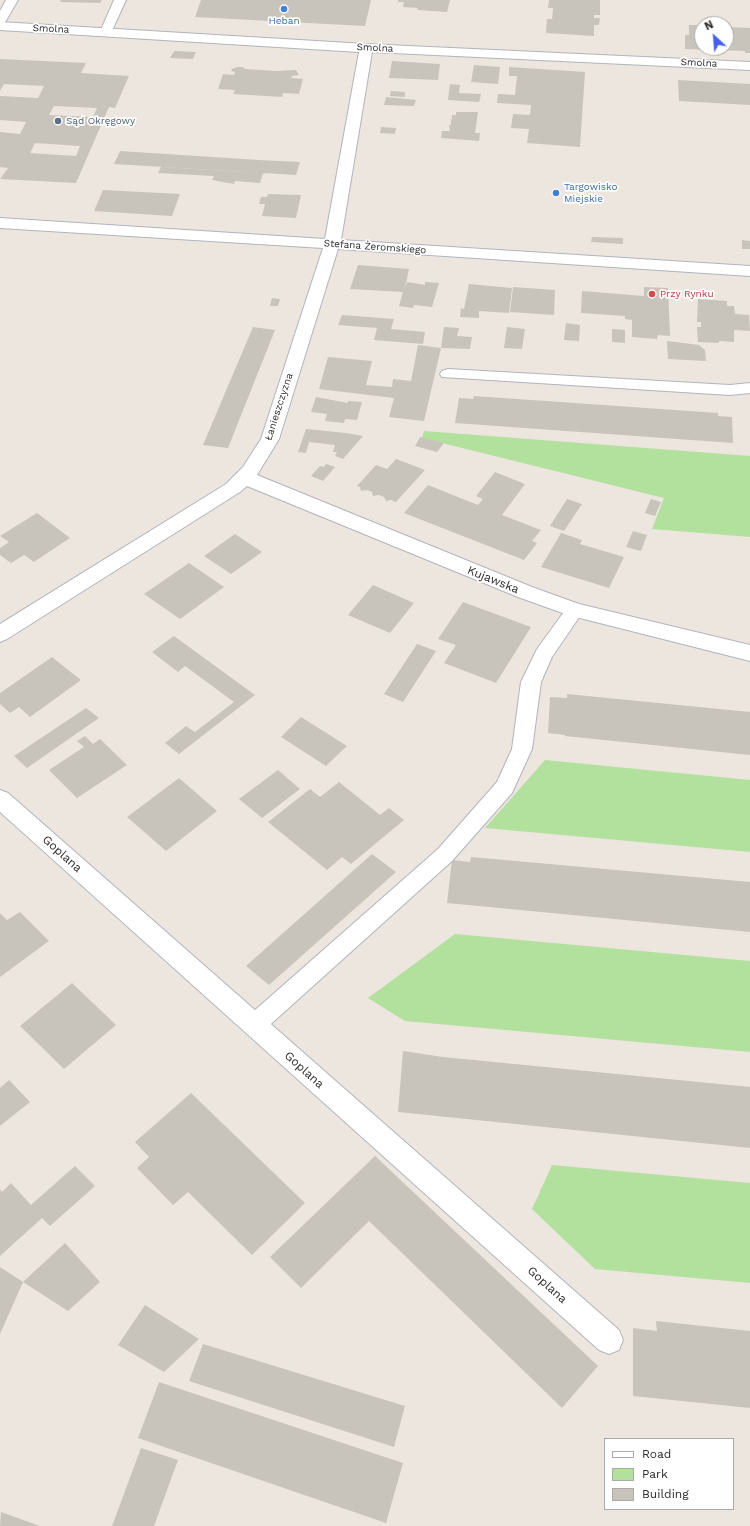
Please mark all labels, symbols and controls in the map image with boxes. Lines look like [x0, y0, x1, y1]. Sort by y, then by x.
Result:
marker: Heban [279, 4, 289, 14]
place label: Heban [268, 15, 300, 27]
north arrow [694, 16, 734, 56]
text: N [702, 18, 715, 33]
street label: Smolna [32, 22, 70, 36]
street label: Smolna [356, 41, 394, 55]
street label: Smolna [680, 56, 718, 70]
place label: Sąd Okręgowy [66, 115, 135, 127]
marker: Sąd Okręgowy [53, 116, 63, 126]
place label: Targowisko Miejskie [564, 181, 617, 204]
marker: Targowisko Miejskie [551, 188, 561, 198]
street label: Stefana Żeromskiego [323, 237, 427, 257]
place label: Przy Rynku [660, 288, 714, 300]
marker: Przy Rynku [647, 289, 657, 299]
street label: Łanieszczyzna [262, 372, 296, 442]
street label: Kujawska [465, 563, 521, 597]
street label: Goplana [39, 833, 85, 875]
street label: Goplana [281, 1049, 327, 1091]
street label: Goplana [524, 1264, 570, 1306]
legend [604, 1438, 734, 1510]
text: Road [642, 1447, 671, 1461]
text: Park [642, 1467, 668, 1481]
text: Building [642, 1487, 689, 1501]

